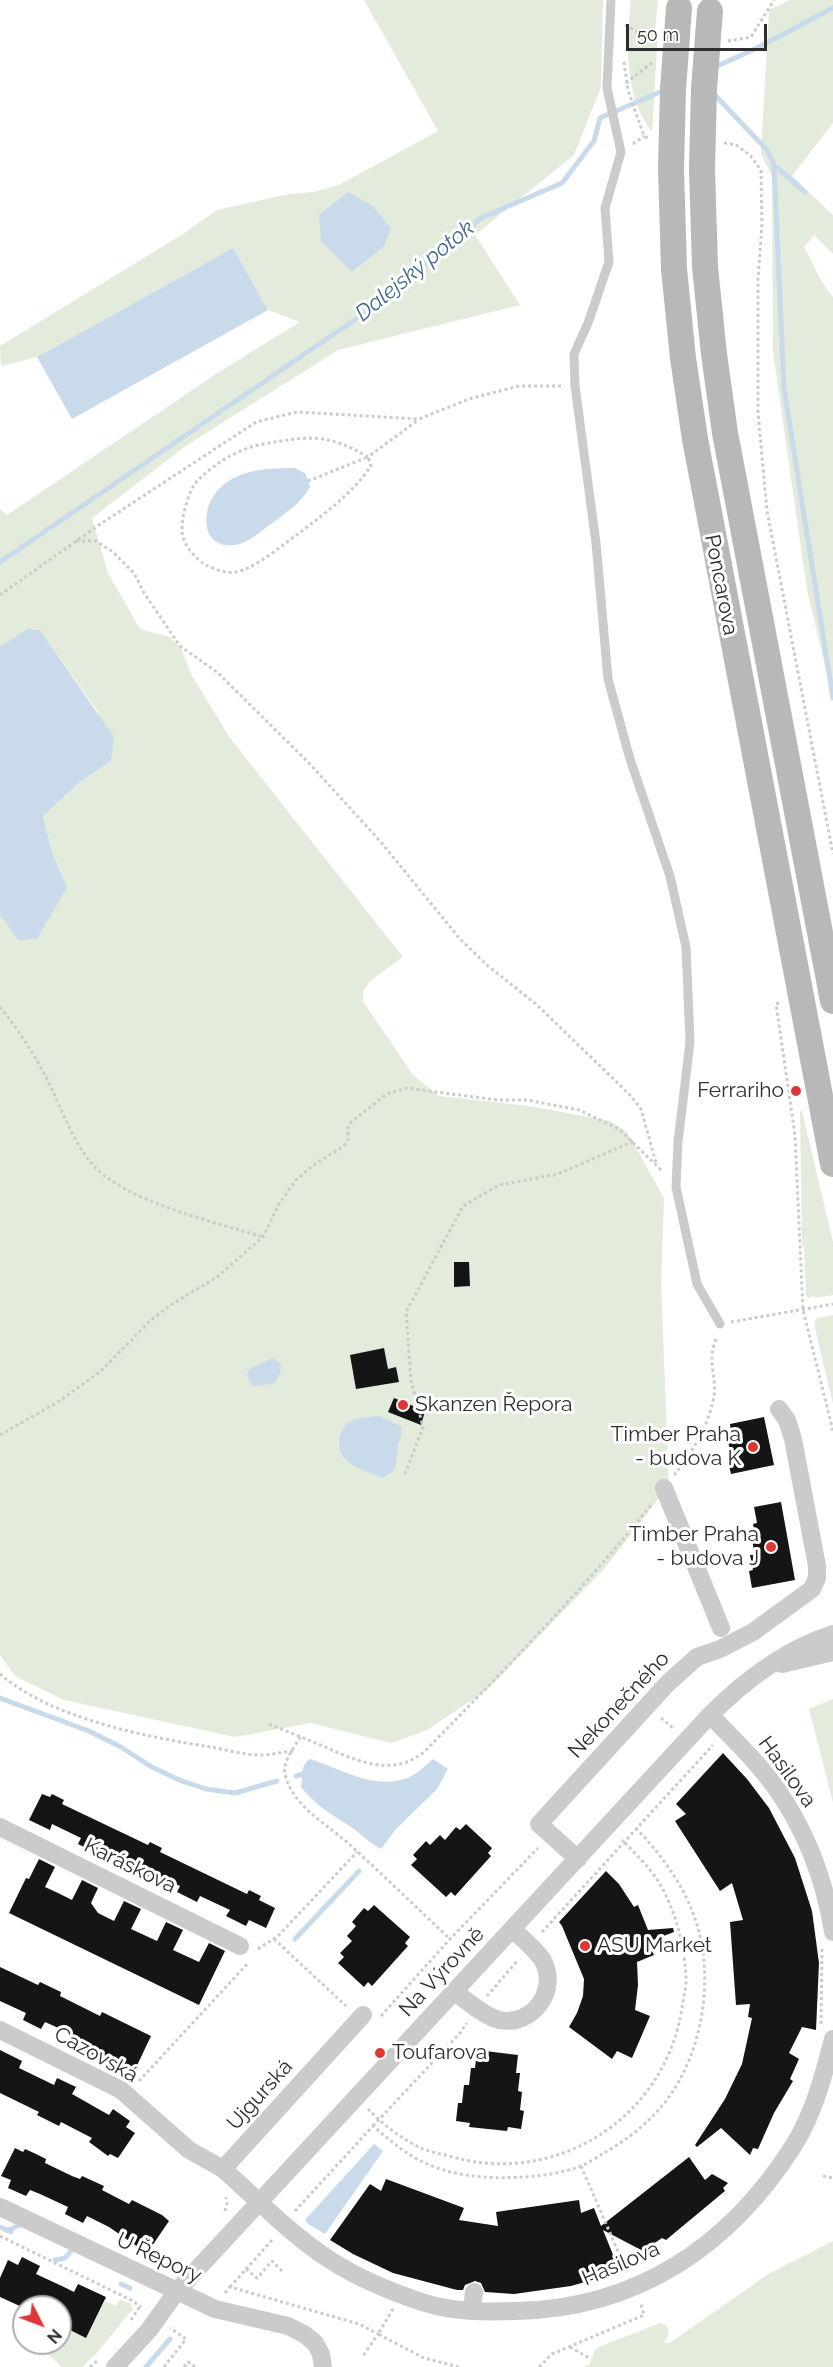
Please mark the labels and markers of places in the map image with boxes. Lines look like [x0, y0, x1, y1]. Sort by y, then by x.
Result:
place label: Ferrariho [697, 1078, 784, 1104]
marker: Ferrariho [789, 1084, 803, 1098]
place label: Skanzen Řepora [415, 1392, 572, 1418]
marker: Skanzen Řepora [396, 1398, 410, 1412]
place label: Timber Praha - budova K [611, 1422, 741, 1472]
marker: Timber Praha - budova K [746, 1440, 760, 1454]
place label: Timber Praha - budova J [629, 1522, 759, 1572]
marker: Timber Praha - budova J [764, 1540, 778, 1554]
place label: ASU Market [597, 1933, 712, 1959]
marker: ASU Market [578, 1939, 592, 1953]
place label: Toufarova [392, 2040, 487, 2066]
marker: Toufarova [373, 2046, 387, 2060]

